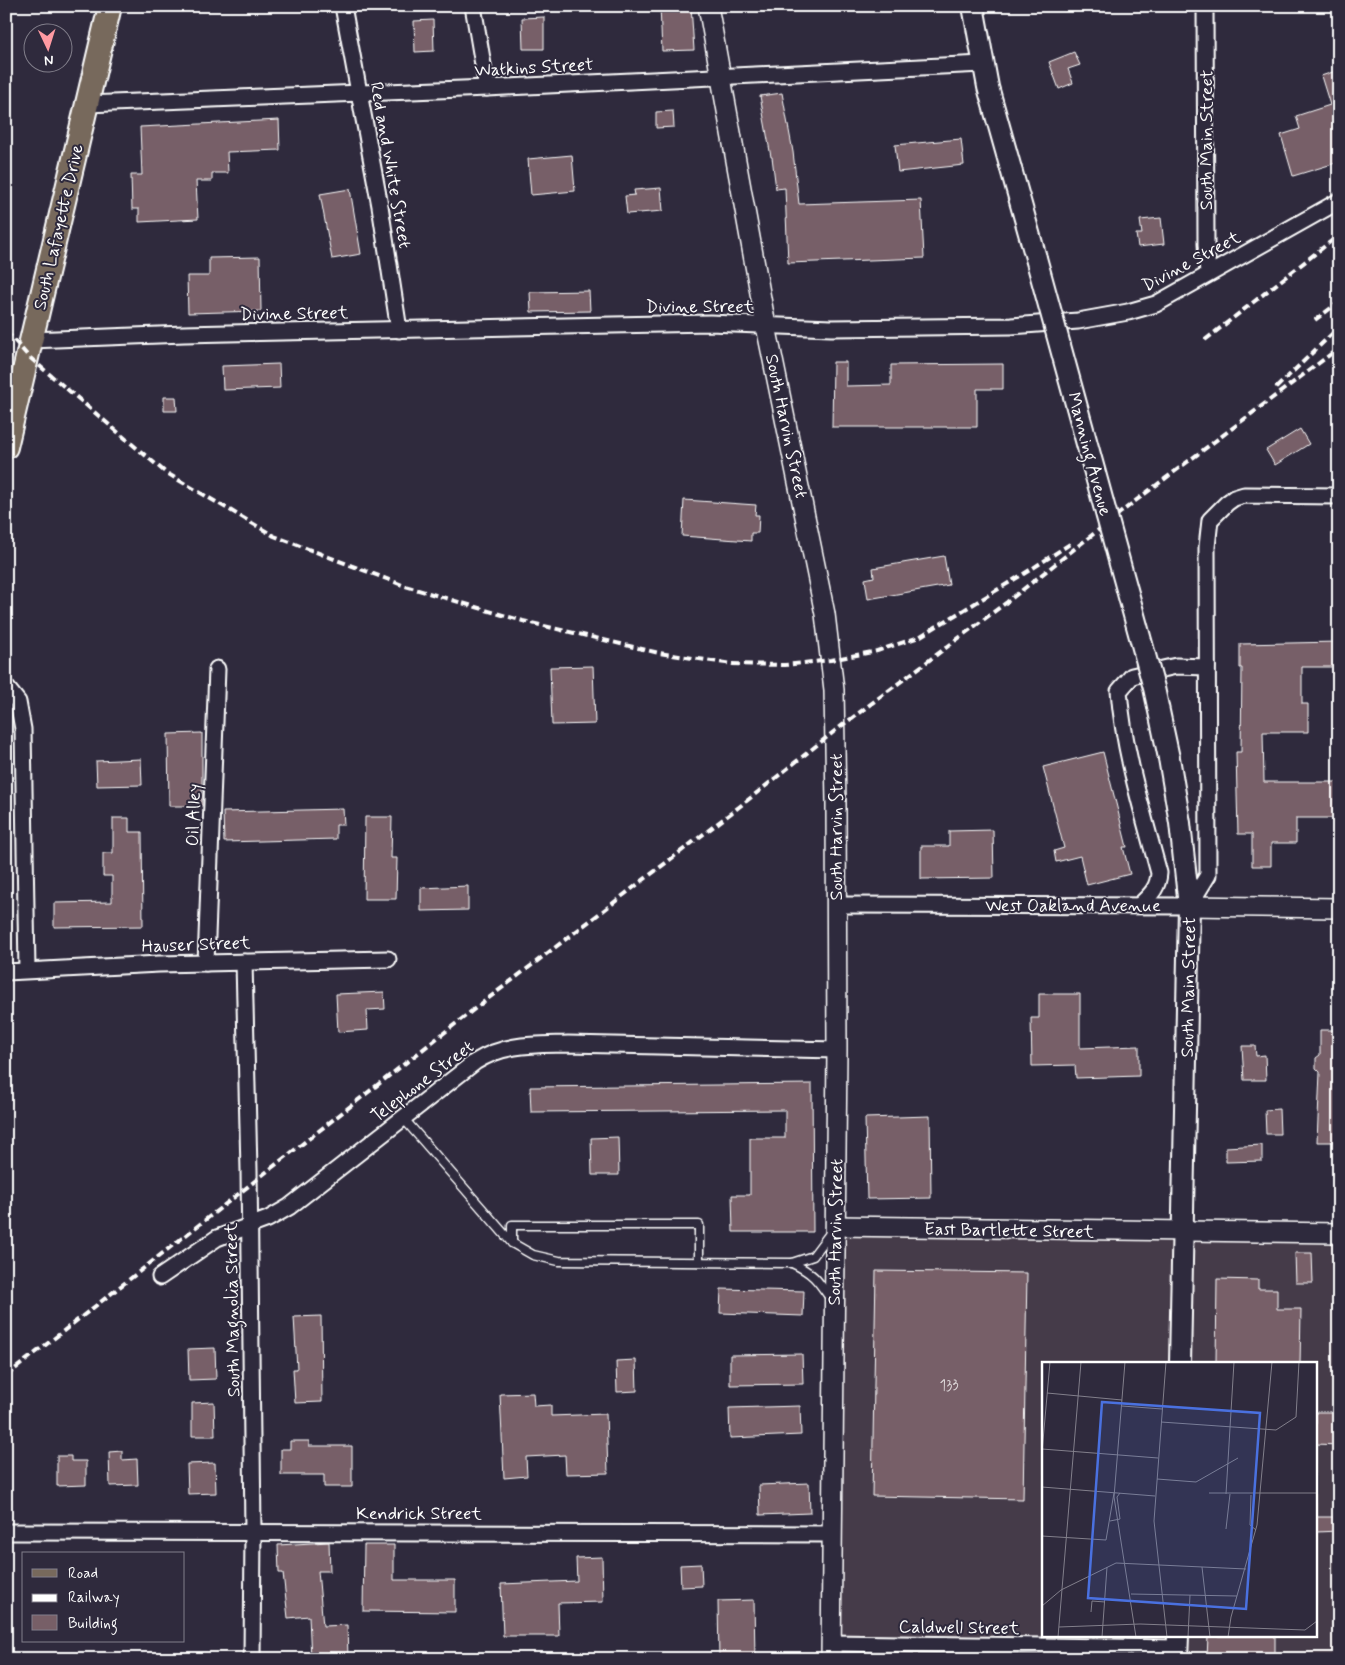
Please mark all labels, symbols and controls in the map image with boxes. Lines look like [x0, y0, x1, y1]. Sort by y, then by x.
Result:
north arrow [22, 22, 72, 72]
text: N [44, 51, 54, 69]
street label: Watkins Street [474, 53, 594, 83]
street label: South Main Street [1195, 70, 1219, 210]
street label: Red and White Street [364, 80, 417, 251]
street label: South Lafayette Drive [28, 142, 90, 312]
street label: Divine Street [1138, 226, 1245, 298]
street label: Divine Street [646, 295, 755, 319]
street label: Divine Street [240, 301, 349, 327]
street label: South Harvin Street [759, 352, 813, 501]
street label: Manning Avenue [1059, 390, 1117, 519]
street label: South Harvin Street [825, 753, 849, 900]
street label: Oil Alley [181, 783, 207, 847]
street label: West Oakland Avenue [985, 894, 1161, 918]
street label: South Main Street [1176, 916, 1202, 1058]
street label: Hauser Street [141, 931, 251, 959]
street label: Telephone Street [366, 1035, 479, 1128]
street label: South Harvin Street [823, 1158, 849, 1306]
street label: East Bartlette Street [924, 1218, 1095, 1244]
street label: South Magnolia Street [219, 1222, 249, 1397]
inset map [1042, 1362, 1318, 1638]
house number: 133 [939, 1376, 959, 1396]
street label: Kendrick Street [356, 1502, 482, 1526]
legend [22, 1552, 185, 1642]
text: Road [68, 1564, 98, 1584]
text: Railway [68, 1588, 120, 1608]
text: Building [68, 1614, 118, 1635]
street label: Caldwell Street [898, 1615, 1020, 1641]

